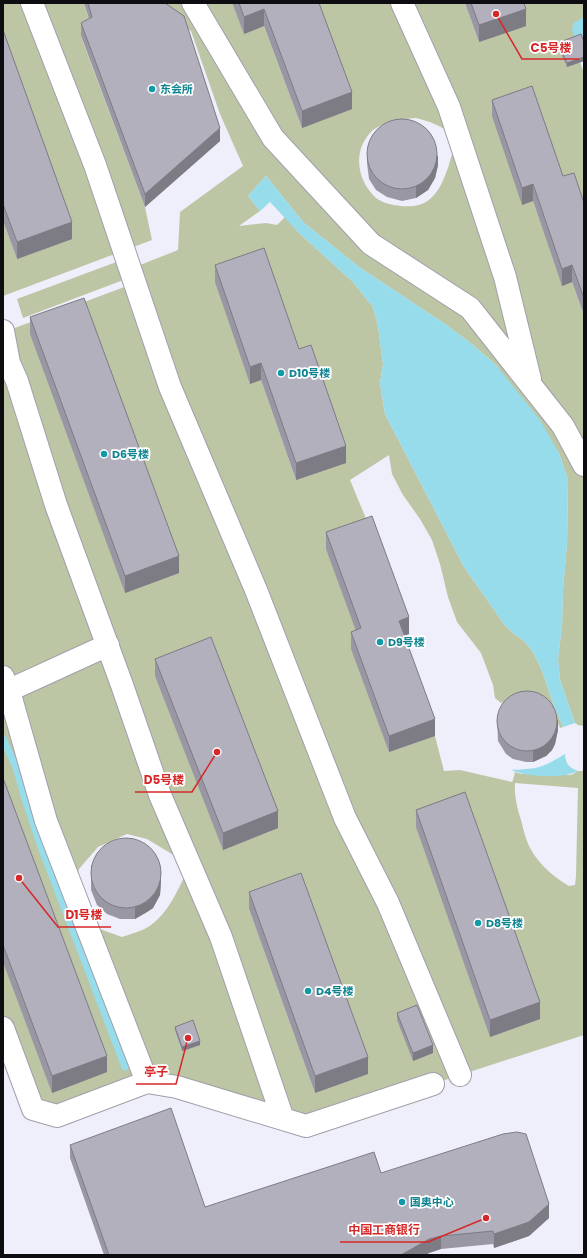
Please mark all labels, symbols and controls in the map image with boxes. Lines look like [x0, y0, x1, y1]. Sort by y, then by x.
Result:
callout: C5号楼 [522, 35, 579, 59]
text: C5号楼 [531, 39, 571, 56]
place label: 东会所 [160, 81, 193, 97]
marker: 东会所 [147, 84, 157, 94]
place label: D10号楼 [289, 365, 330, 381]
marker: D10号楼 [276, 368, 286, 378]
place label: D6号楼 [112, 446, 149, 462]
marker: D6号楼 [99, 449, 109, 459]
place label: D9号楼 [388, 634, 425, 650]
marker: D9号楼 [375, 637, 385, 647]
callout: D5号楼 [135, 768, 192, 792]
text: D5号楼 [144, 771, 184, 788]
callout: D1号楼 [58, 903, 111, 927]
text: D1号楼 [65, 906, 103, 923]
place label: D8号楼 [486, 915, 523, 931]
marker: D8号楼 [473, 918, 483, 928]
place label: D4号楼 [316, 983, 353, 999]
marker: D4号楼 [303, 986, 313, 996]
callout: 亭子 [136, 1060, 176, 1084]
text: 亭子 [144, 1063, 168, 1080]
place label: 国奥中心 [410, 1194, 454, 1210]
marker: 国奥中心 [397, 1197, 407, 1207]
callout: 中国工商银行 [340, 1218, 428, 1242]
text: 中国工商银行 [348, 1221, 420, 1238]

